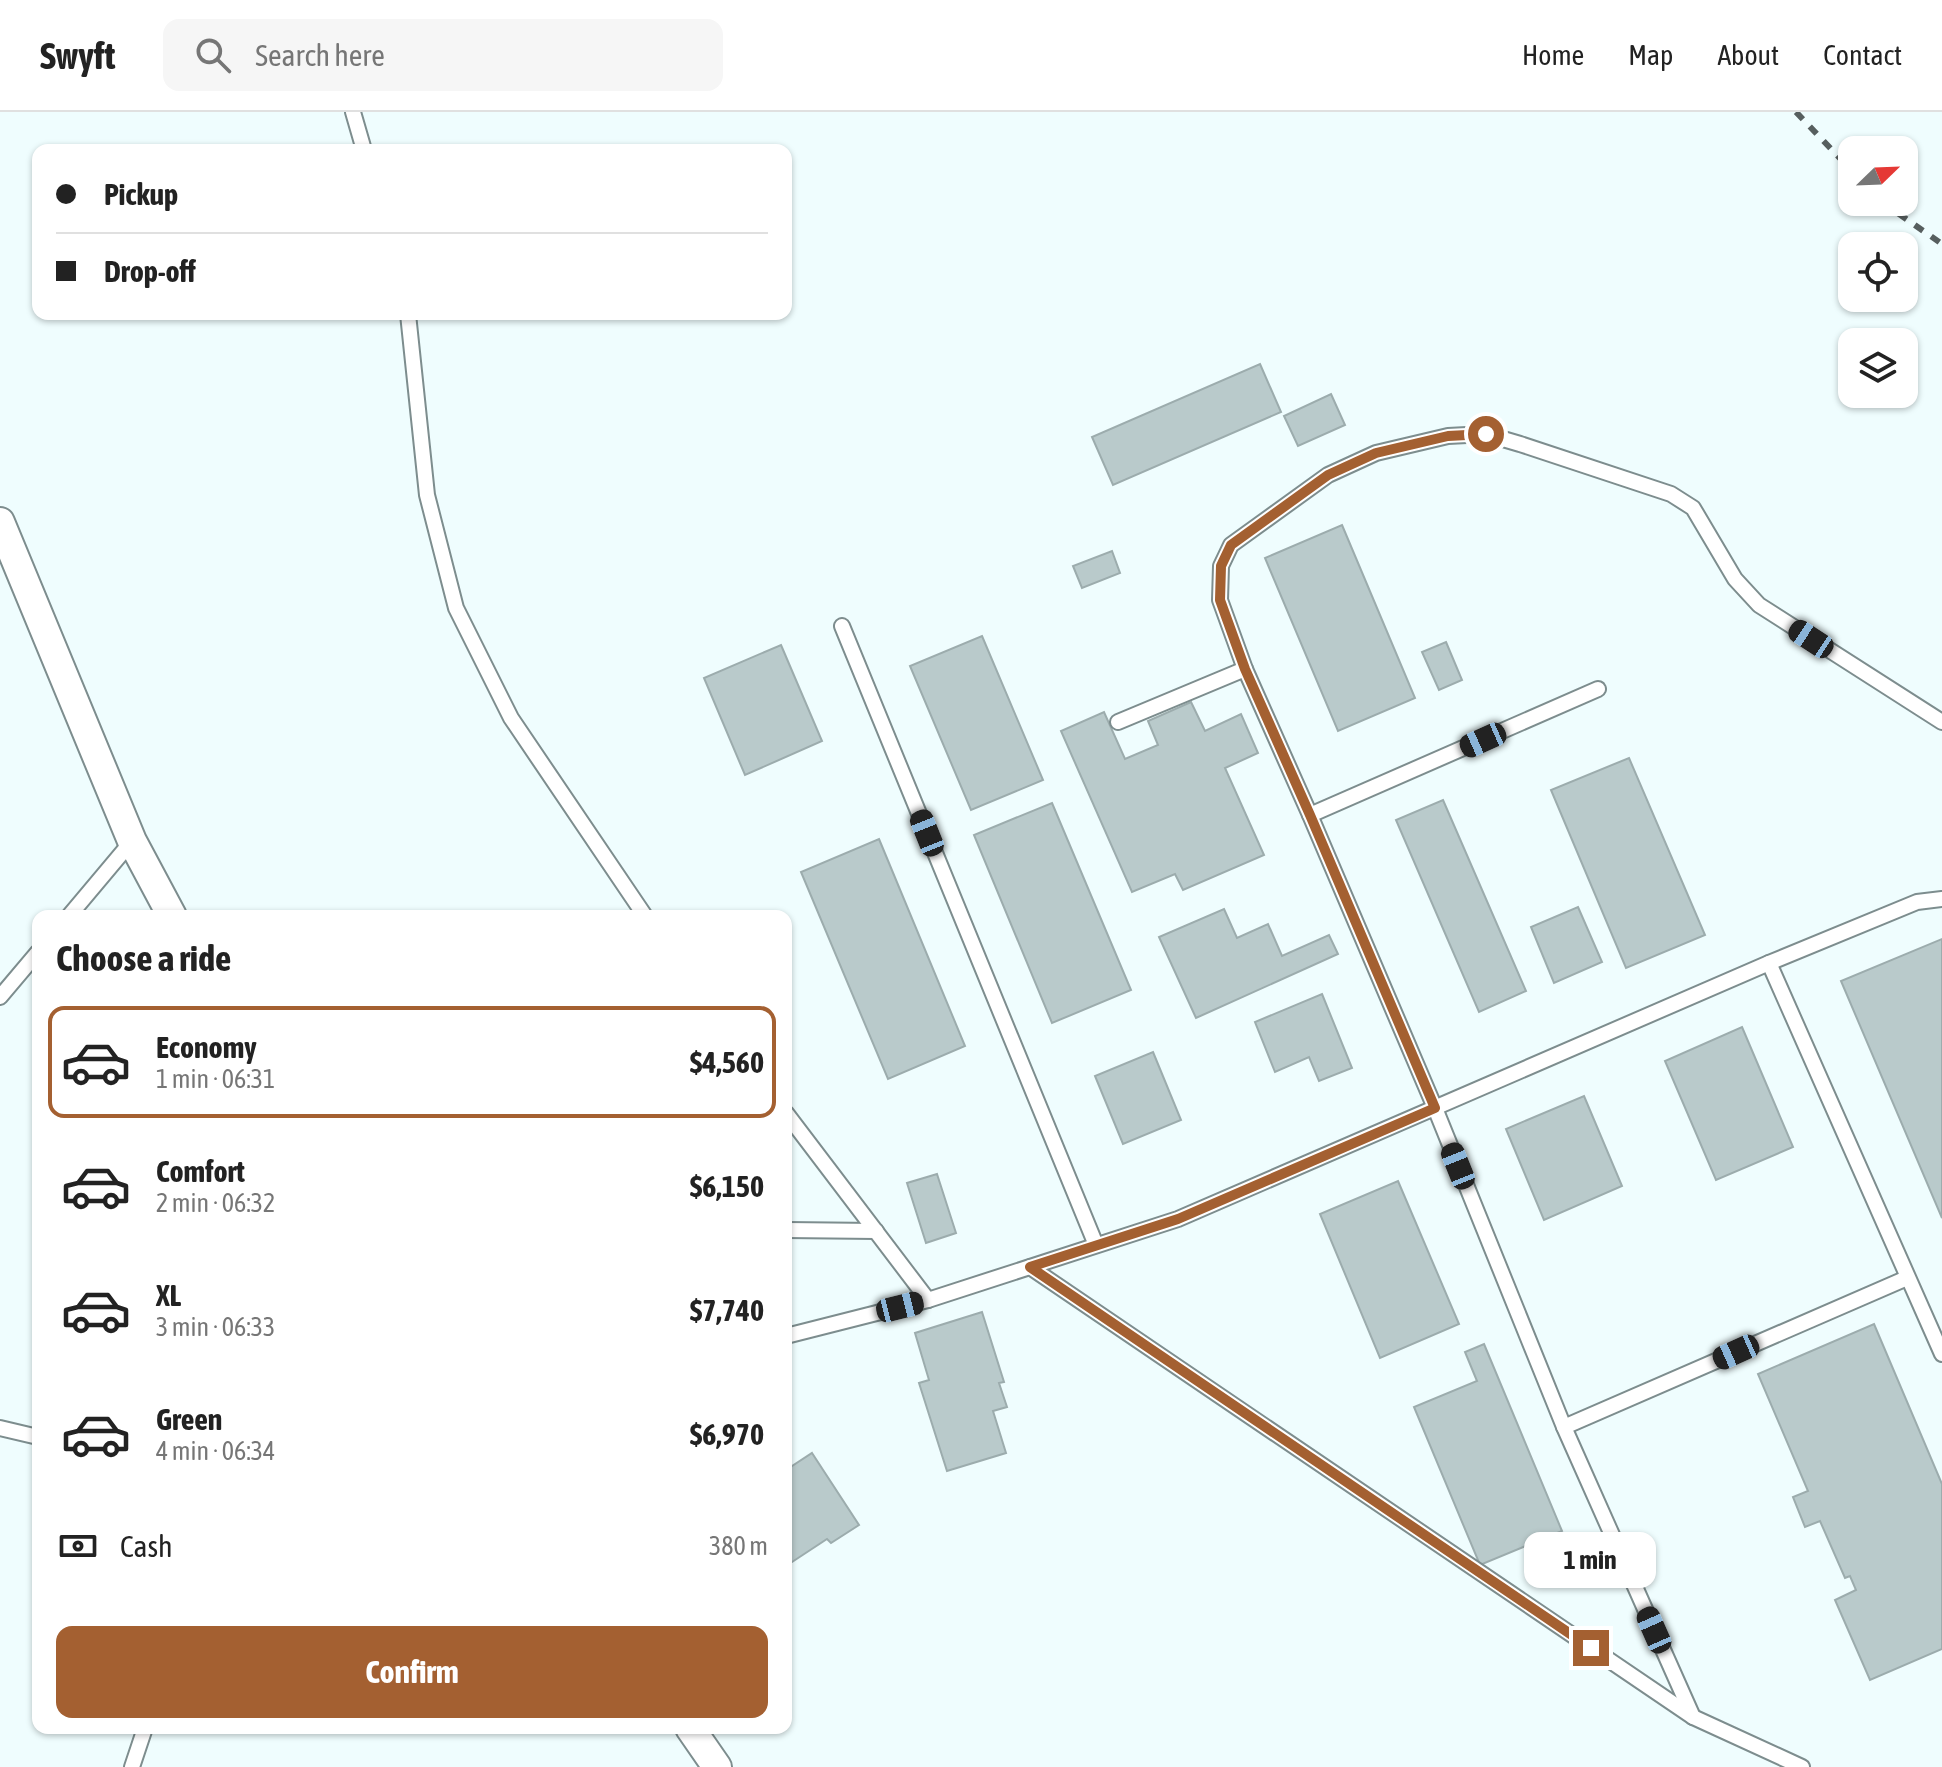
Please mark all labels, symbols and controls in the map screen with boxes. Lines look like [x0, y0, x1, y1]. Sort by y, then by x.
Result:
search box [163, 19, 723, 91]
icon: search [191, 33, 235, 77]
text: Swyft [40, 34, 115, 77]
text: Search here [255, 38, 385, 72]
text: Home [1522, 39, 1584, 71]
text: Map [1628, 39, 1673, 71]
text: About [1717, 39, 1779, 71]
text: Contact [1823, 39, 1902, 71]
north arrow [1838, 136, 1918, 216]
map controls [1838, 136, 1918, 408]
text: Pickup [104, 177, 178, 211]
button: locate [1838, 232, 1918, 312]
text: Drop-off [104, 254, 196, 288]
button: layers [1838, 328, 1918, 408]
route start [1468, 416, 1504, 452]
car [1784, 616, 1838, 662]
car [1456, 719, 1510, 761]
car [907, 806, 947, 860]
text: Choose a ride [56, 937, 231, 979]
icon: car [60, 1026, 132, 1098]
text: Economy [156, 1030, 257, 1064]
text: $4,560 [690, 1045, 764, 1079]
text: 1 min · 06:31 [156, 1064, 275, 1094]
car [1438, 1139, 1478, 1193]
icon: car [60, 1150, 132, 1222]
text: Comfort [156, 1154, 245, 1188]
text: $6,150 [690, 1169, 764, 1203]
text: 2 min · 06:32 [156, 1188, 275, 1218]
icon: car [60, 1274, 132, 1346]
text: XL [156, 1278, 181, 1312]
car [874, 1290, 926, 1324]
text: $7,740 [690, 1293, 764, 1327]
text: 3 min · 06:33 [156, 1312, 275, 1342]
car [1709, 1331, 1763, 1373]
icon: car [60, 1398, 132, 1470]
text: Green [156, 1402, 222, 1436]
text: $6,970 [690, 1417, 764, 1451]
text: 4 min · 06:34 [156, 1436, 275, 1466]
icon: cash [56, 1524, 100, 1568]
text: Cash [120, 1529, 173, 1563]
text: 380 m [709, 1531, 768, 1561]
callout: 1 min [1525, 1532, 1657, 1588]
text: 1 min [1563, 1545, 1617, 1575]
car [1633, 1603, 1675, 1657]
button: Confirm [56, 1626, 768, 1718]
route end [1573, 1630, 1609, 1666]

